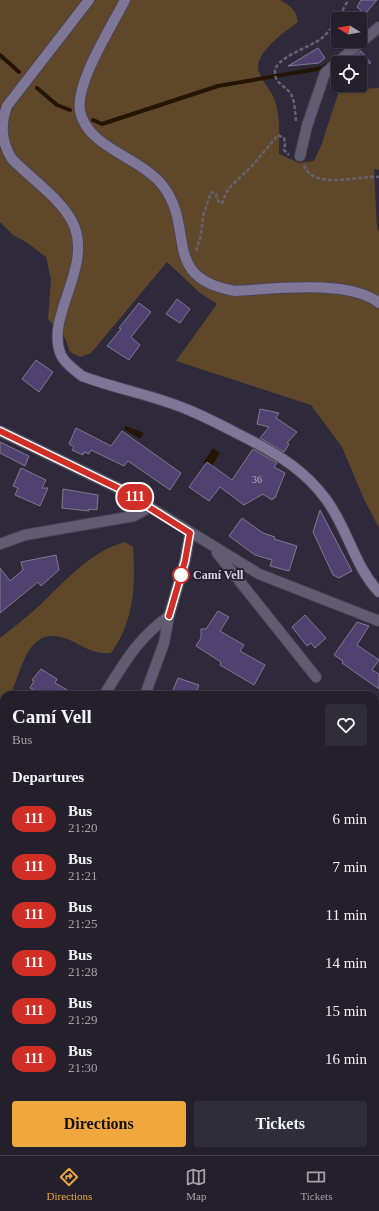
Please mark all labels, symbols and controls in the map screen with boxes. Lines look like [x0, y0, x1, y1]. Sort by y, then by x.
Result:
north arrow [331, 12, 367, 48]
map controls [331, 12, 367, 92]
button: locate [331, 56, 367, 92]
house number: 36 [252, 474, 262, 485]
line badge: 111 [112, 484, 158, 510]
text: 111 [125, 489, 145, 504]
marker: Camí Vell [172, 566, 190, 584]
place label: Camí Vell [193, 568, 244, 582]
button: heart [325, 704, 367, 746]
text: Camí Vell [12, 706, 92, 727]
text: Bus [12, 732, 32, 747]
text: Departures [12, 769, 84, 785]
text: Bus [68, 803, 92, 819]
text: 111 [24, 811, 44, 826]
text: 6 min [332, 811, 367, 827]
text: 21:20 [68, 820, 98, 835]
text: Bus [68, 851, 92, 867]
text: 111 [24, 859, 44, 874]
text: 7 min [332, 859, 367, 875]
text: 21:21 [68, 868, 98, 883]
text: Bus [68, 899, 92, 915]
text: 111 [24, 907, 44, 922]
text: 11 min [325, 907, 367, 923]
text: 21:25 [68, 916, 98, 931]
text: Bus [68, 947, 92, 963]
text: 111 [24, 955, 44, 970]
text: 14 min [325, 955, 367, 971]
text: 21:28 [68, 964, 98, 979]
text: Bus [68, 995, 92, 1011]
text: 111 [24, 1003, 44, 1018]
text: 15 min [325, 1003, 367, 1019]
text: 21:29 [68, 1012, 98, 1027]
text: Bus [68, 1043, 92, 1059]
text: 111 [24, 1051, 44, 1066]
text: 16 min [325, 1051, 367, 1067]
text: 21:30 [68, 1060, 98, 1075]
button: Directions [12, 1101, 186, 1147]
button: Tickets [194, 1101, 367, 1147]
tab: Directions [47, 1166, 92, 1202]
tab: Map [185, 1166, 207, 1202]
tab: Tickets [300, 1166, 332, 1202]

